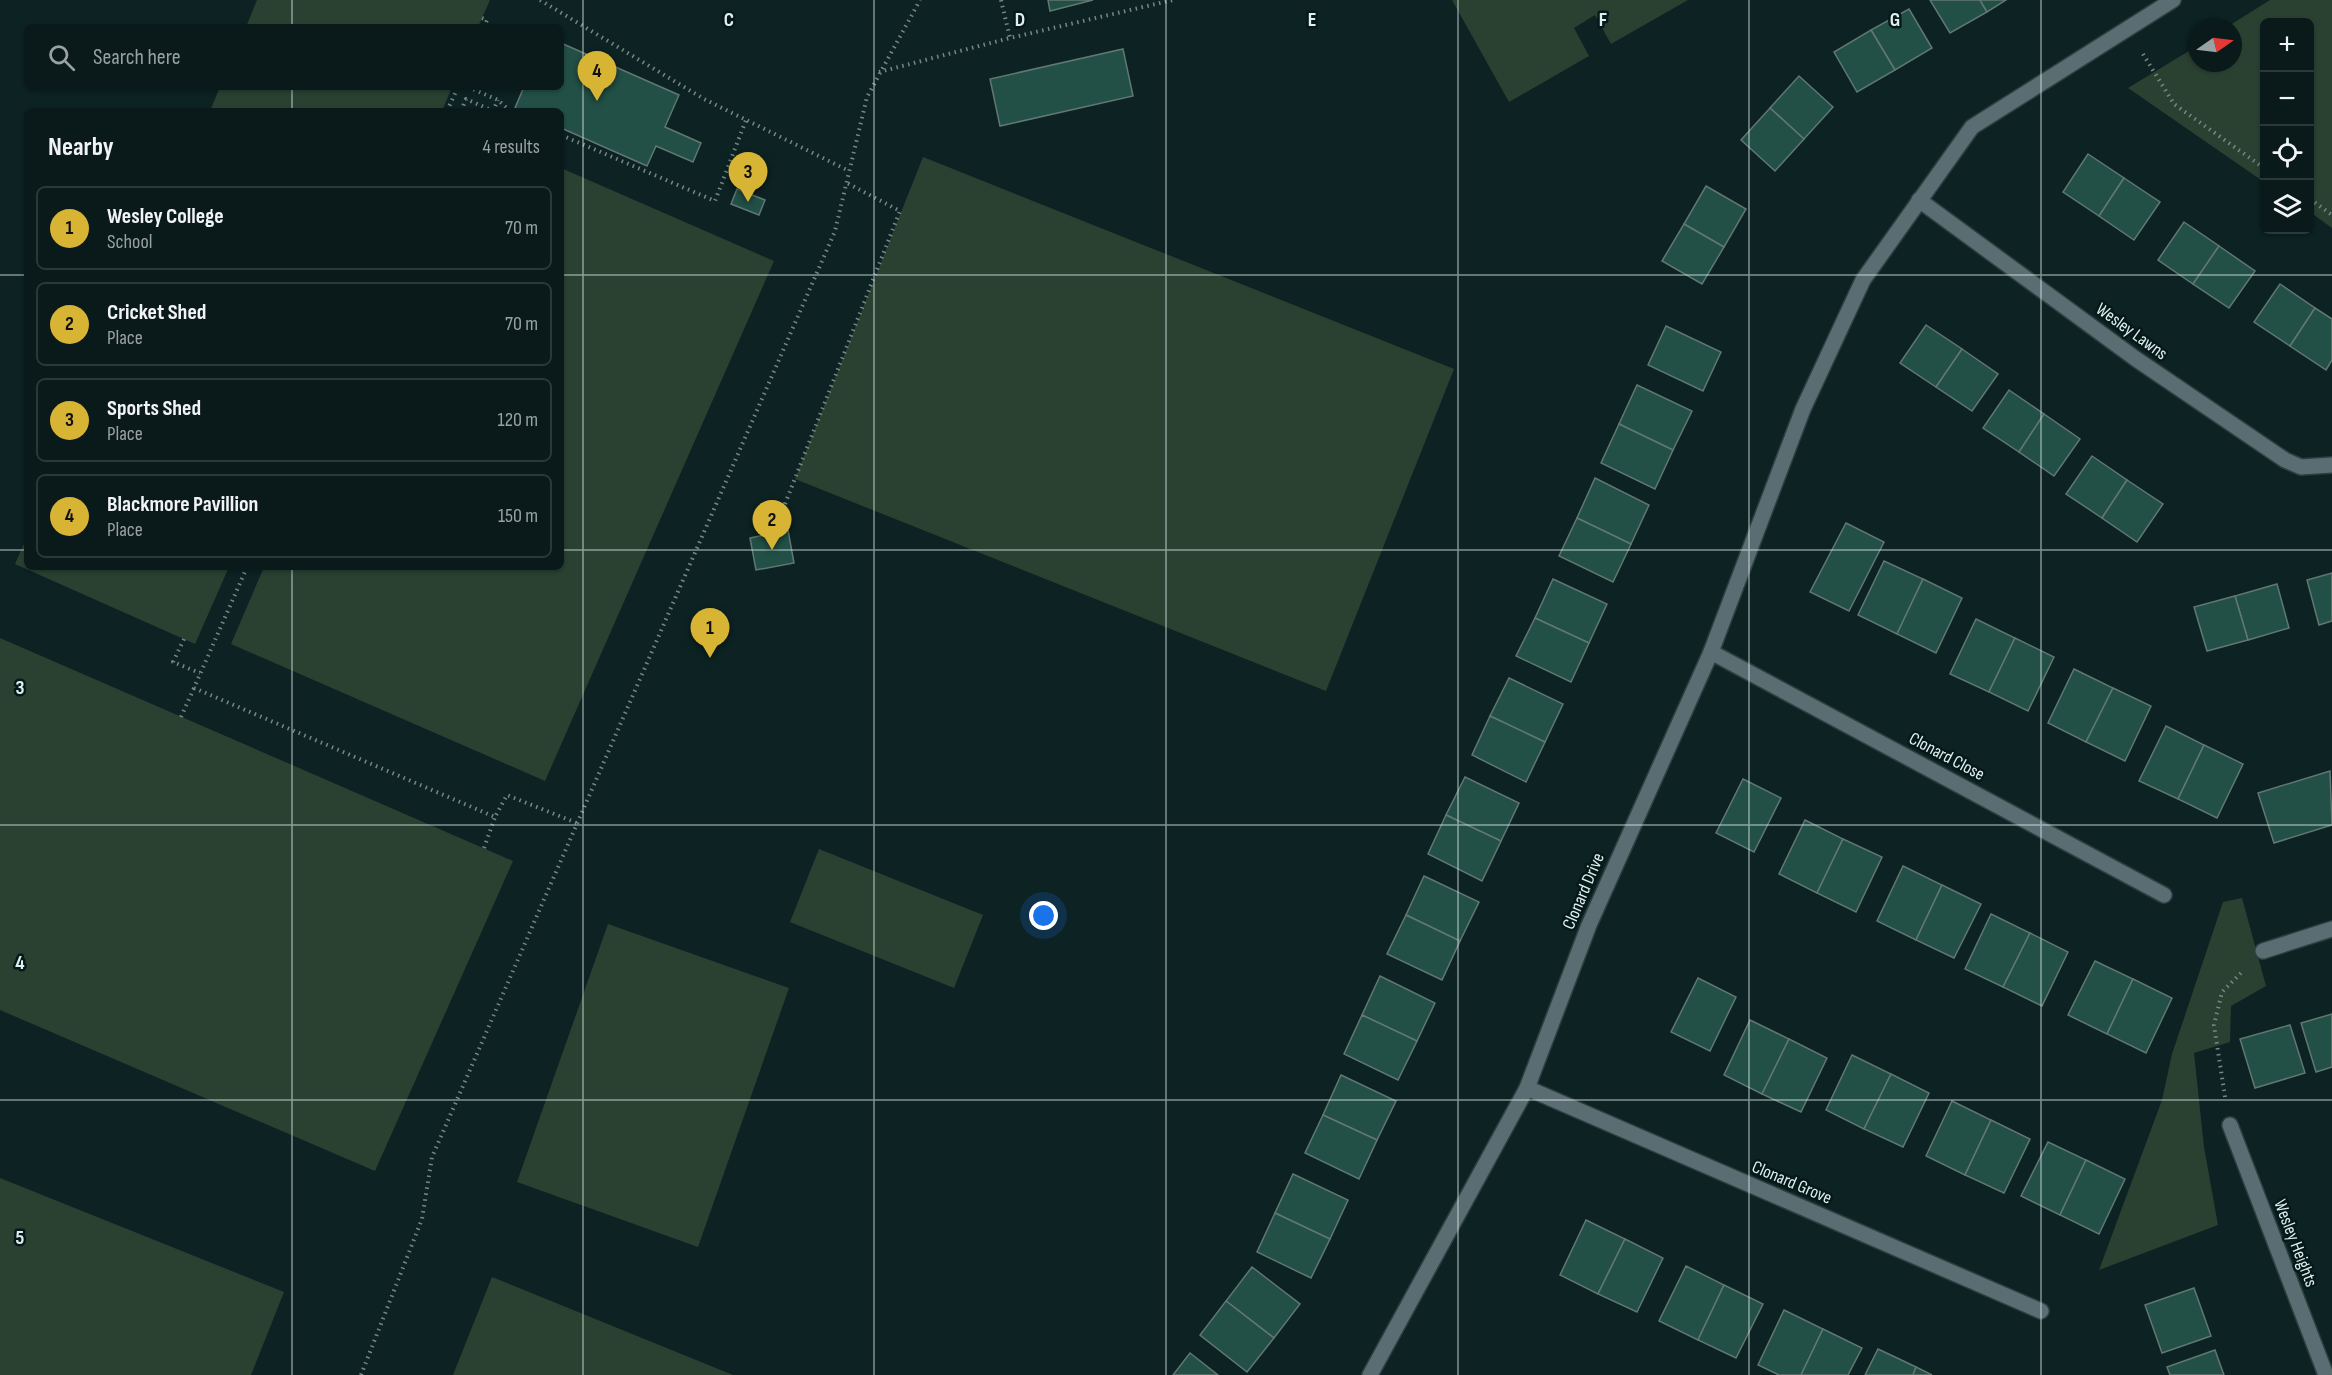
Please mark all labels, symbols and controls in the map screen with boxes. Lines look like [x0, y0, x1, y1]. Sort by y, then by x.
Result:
text: C [724, 8, 734, 32]
text: D [1015, 8, 1025, 32]
text: E [1308, 8, 1316, 32]
text: F [1599, 8, 1607, 32]
text: G [1890, 8, 1900, 32]
north arrow [2188, 18, 2242, 72]
map controls [2260, 18, 2314, 234]
button: + [2260, 18, 2314, 72]
search box [24, 24, 564, 90]
icon: search [45, 41, 78, 74]
text: Search here [93, 44, 180, 71]
pin: 4 [578, 51, 616, 101]
button: − [2260, 72, 2314, 126]
button: locate [2260, 126, 2314, 180]
text: Nearby [48, 132, 114, 163]
text: 4 results [483, 135, 540, 159]
pin: 3 [728, 152, 768, 202]
button: layers [2260, 180, 2314, 234]
text: Wesley College [107, 203, 224, 230]
text: 1 [66, 216, 73, 240]
text: 70 m [505, 216, 538, 240]
text: School [107, 230, 152, 254]
street label: Wesley Lawns [2092, 298, 2172, 364]
text: Cricket Shed [107, 299, 206, 326]
text: 2 [65, 312, 74, 336]
text: 70 m [505, 312, 538, 336]
text: Place [107, 326, 143, 350]
text: Sports Shed [107, 395, 201, 422]
text: 3 [65, 408, 74, 432]
text: 120 m [498, 408, 538, 432]
text: Place [107, 422, 143, 446]
text: Blackmore Pavillion [107, 491, 258, 518]
pin: 2 [752, 500, 792, 550]
text: 4 [65, 504, 74, 528]
text: 150 m [498, 504, 538, 528]
text: Place [107, 518, 143, 542]
pin: 1 [690, 608, 730, 658]
text: 3 [16, 676, 25, 700]
street label: Clonard Close [1905, 728, 1988, 785]
street label: Clonard Drive [1558, 850, 1609, 933]
your location [1029, 901, 1058, 930]
text: 4 [15, 951, 25, 975]
street label: Clonard Grove [1749, 1156, 1835, 1209]
street label: Wesley Heights [2269, 1196, 2322, 1290]
text: 5 [16, 1226, 25, 1250]

